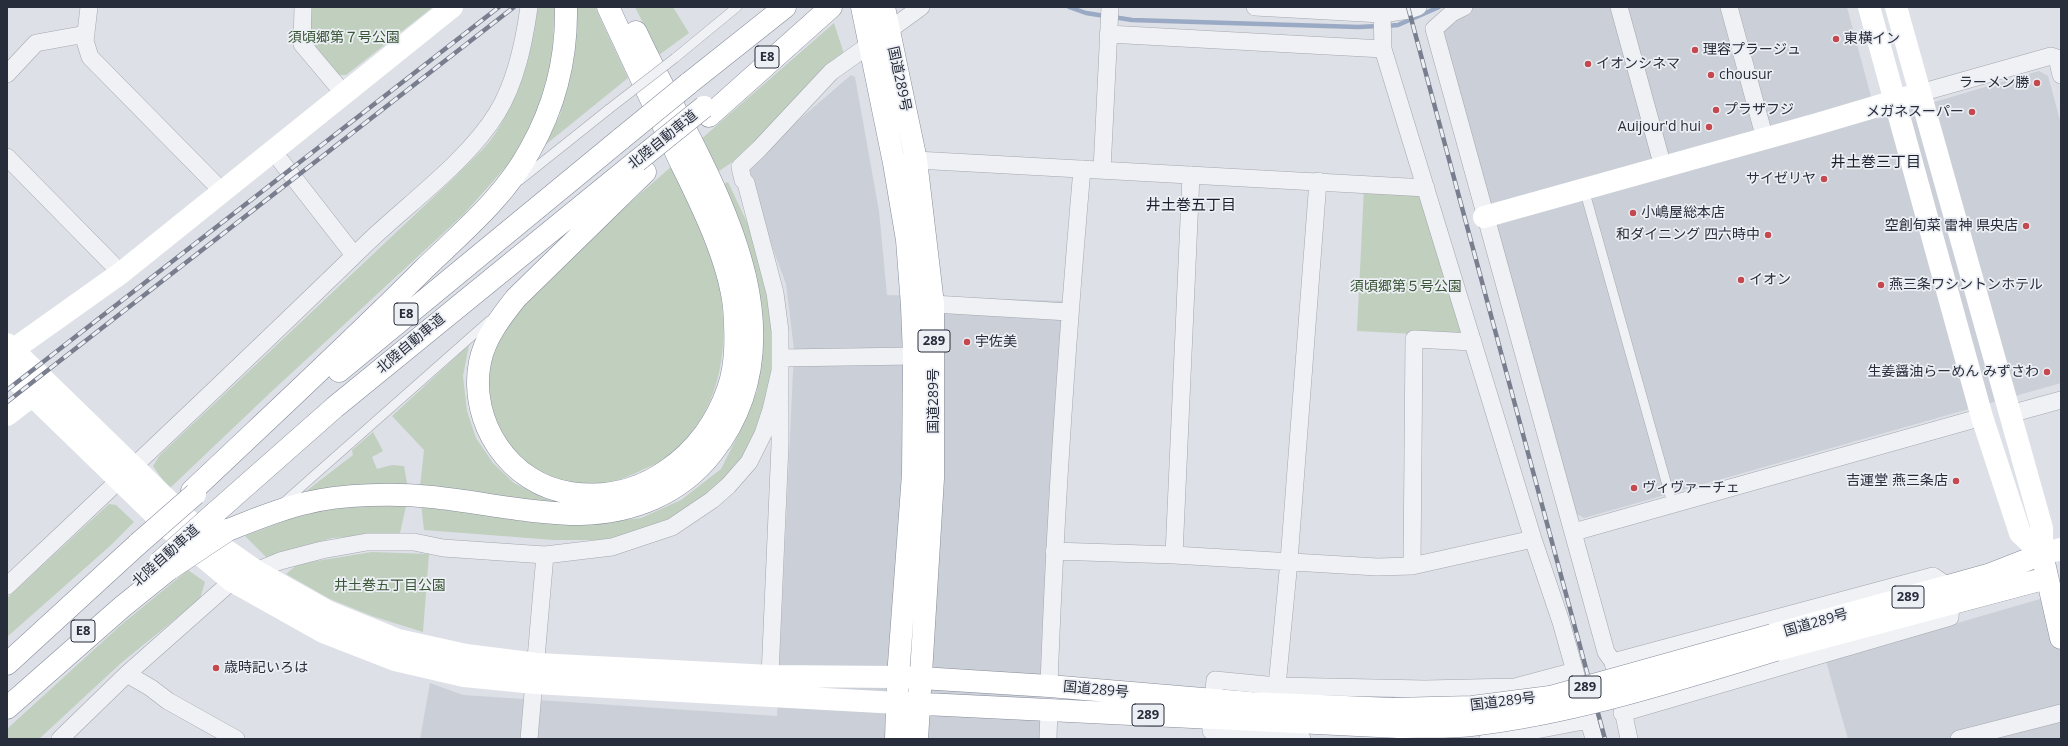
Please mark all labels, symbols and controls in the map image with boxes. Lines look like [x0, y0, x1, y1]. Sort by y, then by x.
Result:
park label: 須頃郷第７号公園 [288, 30, 400, 46]
place label: 東横イン [1844, 31, 1900, 47]
marker: 東横イン [1831, 34, 1841, 44]
place label: 理容プラージュ [1703, 42, 1801, 58]
street label: 国道289号 [884, 45, 914, 113]
marker: 理容プラージュ [1690, 45, 1700, 55]
road number: E8 [755, 46, 779, 68]
place label: イオンシネマ [1596, 56, 1680, 72]
marker: イオンシネマ [1583, 59, 1593, 69]
place label: chousur [1719, 67, 1772, 83]
marker: chousur [1706, 70, 1716, 80]
place label: ラーメン勝 [1959, 75, 2029, 91]
marker: ラーメン勝 [2032, 78, 2042, 88]
place label: プラザフジ [1724, 102, 1794, 118]
place label: メガネスーパー [1866, 104, 1964, 120]
marker: プラザフジ [1711, 105, 1721, 115]
street label: 北陸自動車道 [625, 107, 701, 173]
marker: メガネスーパー [1967, 107, 1977, 117]
place label: Auijour'd hui [1618, 119, 1701, 135]
marker: Auijour'd hui [1704, 122, 1714, 132]
district label: 井土巻三丁目 [1831, 154, 1921, 172]
place label: サイゼリヤ [1746, 171, 1816, 187]
marker: サイゼリヤ [1819, 174, 1829, 184]
district label: 井土巻五丁目 [1146, 197, 1236, 215]
place label: 小嶋屋総本店 [1641, 205, 1725, 221]
marker: 小嶋屋総本店 [1628, 208, 1638, 218]
place label: 空創旬菜 雷神 県央店 [1885, 218, 2018, 234]
marker: 空創旬菜 雷神 県央店 [2021, 221, 2031, 231]
place label: 和ダイニング 四六時中 [1616, 227, 1760, 243]
marker: 和ダイニング 四六時中 [1763, 230, 1773, 240]
place label: イオン [1749, 272, 1791, 288]
marker: イオン [1736, 275, 1746, 285]
place label: 燕三条ワシントンホテル [1889, 277, 2043, 293]
park label: 須頃郷第５号公園 [1350, 279, 1462, 295]
marker: 燕三条ワシントンホテル [1876, 280, 1886, 290]
road number: E8 [394, 303, 418, 325]
street label: 北陸自動車道 [373, 311, 449, 377]
road number: 289 [918, 330, 950, 352]
place label: 宇佐美 [975, 334, 1017, 350]
marker: 宇佐美 [962, 337, 972, 347]
place label: 生姜醤油らーめん みずさわ [1867, 364, 2039, 380]
marker: 生姜醤油らーめん みずさわ [2042, 367, 2052, 377]
street label: 国道289号 [926, 368, 942, 434]
place label: 吉運堂 燕三条店 [1846, 473, 1948, 489]
marker: 吉運堂 燕三条店 [1951, 476, 1961, 486]
place label: ヴィヴァーチェ [1642, 480, 1740, 496]
marker: ヴィヴァーチェ [1629, 483, 1639, 493]
street label: 北陸自動車道 [129, 522, 203, 590]
park label: 井土巻五丁目公園 [334, 578, 446, 594]
road number: 289 [1892, 586, 1924, 608]
street label: 国道289号 [1782, 606, 1850, 640]
road number: E8 [71, 620, 95, 642]
place label: 歳時記いろは [224, 660, 308, 676]
marker: 歳時記いろは [211, 663, 221, 673]
road number: 289 [1569, 676, 1601, 698]
street label: 国道289号 [1062, 679, 1130, 701]
street label: 国道289号 [1469, 690, 1537, 714]
road number: 289 [1132, 704, 1164, 726]

